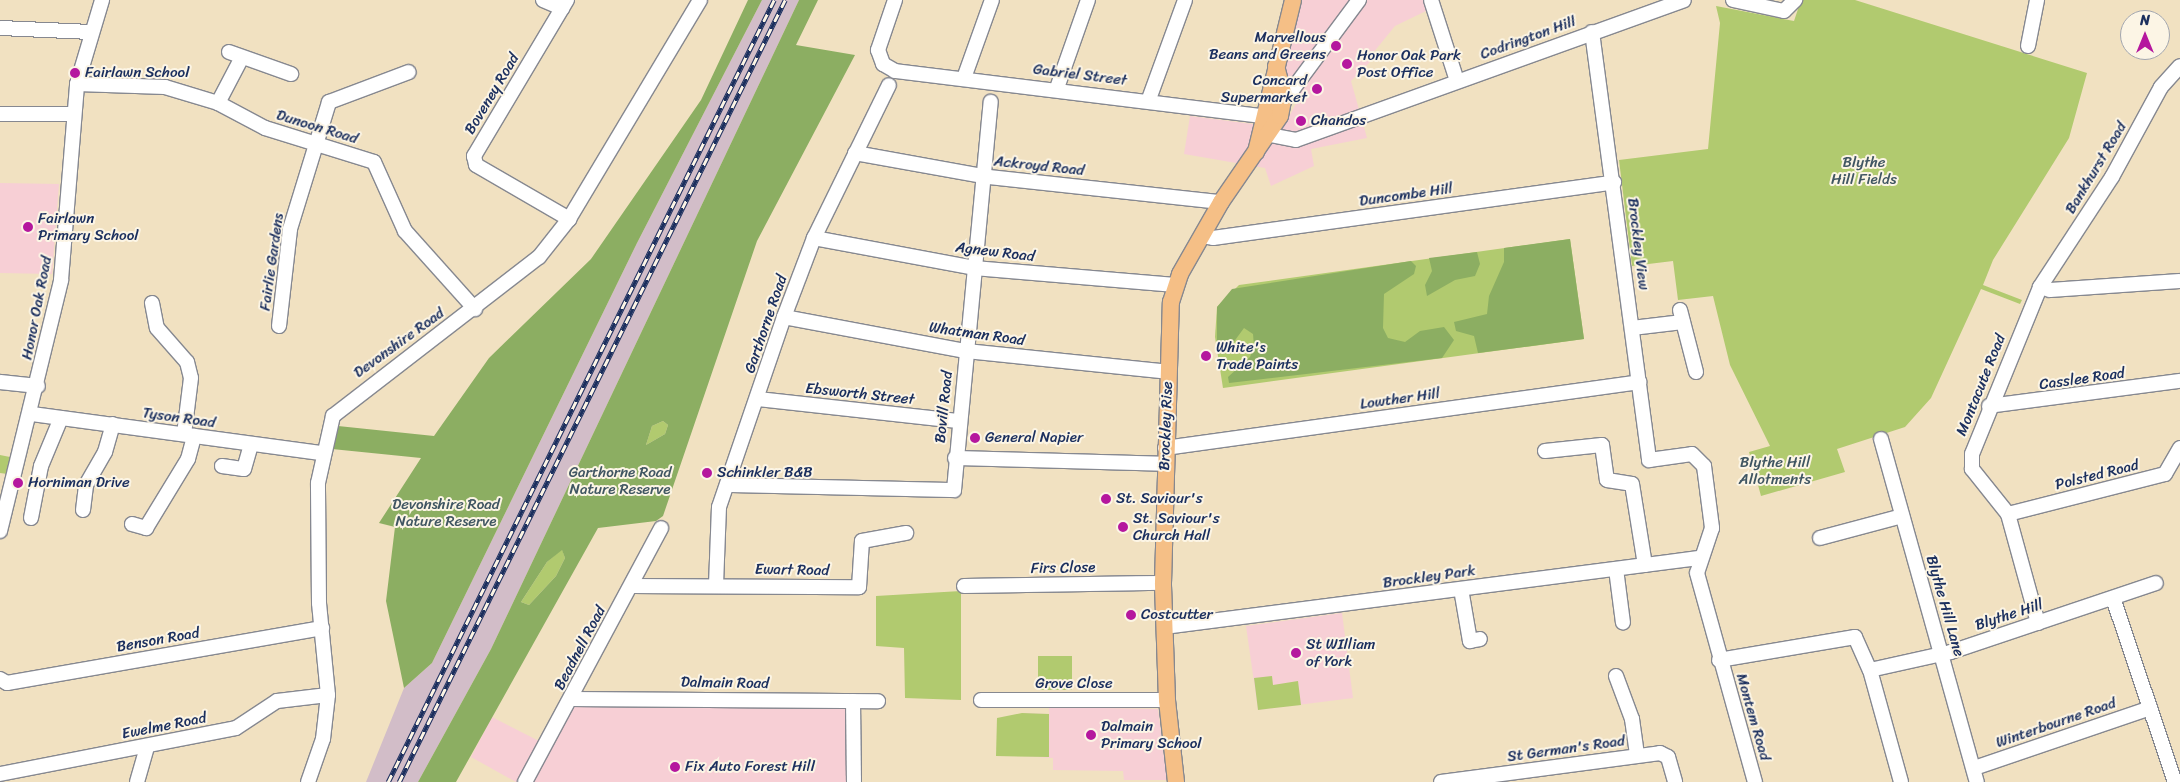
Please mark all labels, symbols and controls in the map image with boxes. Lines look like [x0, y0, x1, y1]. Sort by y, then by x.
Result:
text: N [2140, 8, 2150, 33]
north arrow [2120, 10, 2170, 60]
street label: Codrington Hill [1478, 12, 1578, 64]
place label: Marvellous Beans and Greens [1210, 28, 1326, 63]
marker: Marvellous Beans and Greens [1330, 40, 1342, 52]
place label: Honor Oak Park Post Office [1357, 46, 1461, 81]
street label: Boveney Road [461, 50, 523, 138]
marker: Honor Oak Park Post Office [1341, 58, 1353, 70]
street label: Gabriel Street [1032, 60, 1128, 90]
place label: Fairlawn School [85, 64, 189, 82]
marker: Fairlawn School [69, 67, 81, 79]
place label: Concard Supermarket [1221, 71, 1307, 106]
marker: Concard Supermarket [1311, 83, 1323, 95]
street label: Dunoon Road [274, 106, 360, 148]
place label: Chandos [1311, 112, 1366, 130]
marker: Chandos [1295, 115, 1307, 127]
street label: Bankhurst Road [2061, 119, 2131, 217]
street label: Ackroyd Road [993, 152, 1085, 180]
park label: Blythe Hill Fields [1831, 153, 1897, 188]
street label: Duncombe Hill [1358, 180, 1454, 210]
street label: Brockley View [1623, 197, 1653, 291]
place label: Fairlawn Primary School [38, 209, 139, 244]
street label: Fairlie Gardens [256, 211, 288, 313]
marker: Fairlawn Primary School [22, 221, 34, 233]
street label: Agnew Road [954, 238, 1036, 266]
street label: Honor Oak Road [18, 255, 56, 361]
street label: Garthorne Road [741, 273, 791, 375]
street label: Devonshire Road [350, 304, 448, 382]
street label: Whatman Road [928, 318, 1026, 350]
street label: Montacute Road [1952, 332, 2010, 438]
place label: White's Trade Paints [1216, 338, 1298, 373]
marker: White's Trade Paints [1200, 350, 1212, 362]
street label: Casslee Road [2038, 364, 2126, 394]
street label: Bovill Road [931, 370, 957, 444]
street label: Ebsworth Street [805, 379, 915, 409]
street label: Brockley Rise [1155, 381, 1177, 471]
street label: Lowther Hill [1359, 384, 1441, 414]
street label: Tyson Road [141, 404, 217, 432]
place label: General Napier [985, 429, 1083, 447]
marker: General Napier [969, 432, 981, 444]
park label: Blythe Hill Allotments [1739, 453, 1811, 488]
street label: Polsted Road [2053, 456, 2141, 494]
park label: Garthorne Road Nature Reserve [569, 463, 671, 498]
place label: Schinkler B&B [717, 464, 813, 482]
marker: Schinkler B&B [701, 467, 713, 479]
place label: Horniman Drive [28, 474, 130, 492]
marker: Horniman Drive [12, 477, 24, 489]
place label: St. Saviour's [1116, 490, 1202, 508]
marker: St. Saviour's [1100, 493, 1112, 505]
park label: Devonshire Road Nature Reserve [392, 495, 500, 530]
place label: St. Saviour's Church Hall [1133, 509, 1219, 544]
marker: St. Saviour's Church Hall [1117, 521, 1129, 533]
street label: Blythe Hill Lane [1922, 553, 1968, 659]
street label: Firs Close [1030, 558, 1096, 578]
street label: Ewart Road [755, 560, 829, 580]
street label: Brockley Park [1382, 562, 1476, 592]
street label: Blythe Hill [1973, 596, 2045, 634]
street label: Beadnell Road [550, 603, 610, 693]
place label: Costcutter [1141, 606, 1213, 624]
marker: Costcutter [1125, 609, 1137, 621]
street label: Benson Road [115, 624, 201, 656]
place label: St WIlliam of York [1306, 635, 1375, 670]
marker: St WIlliam of York [1290, 647, 1302, 659]
street label: Montem Road [1732, 671, 1774, 763]
street label: Dalmain Road [681, 673, 769, 693]
street label: Grove Close [1035, 675, 1113, 693]
street label: Winterbourne Road [1994, 694, 2118, 752]
street label: Ewelme Road [120, 709, 208, 743]
place label: Dalmain Primary School [1101, 717, 1202, 752]
marker: Dalmain Primary School [1085, 729, 1097, 741]
street label: St German's Road [1506, 732, 1626, 766]
place label: Fix Auto Forest Hill [685, 758, 815, 776]
marker: Fix Auto Forest Hill [669, 761, 681, 773]

